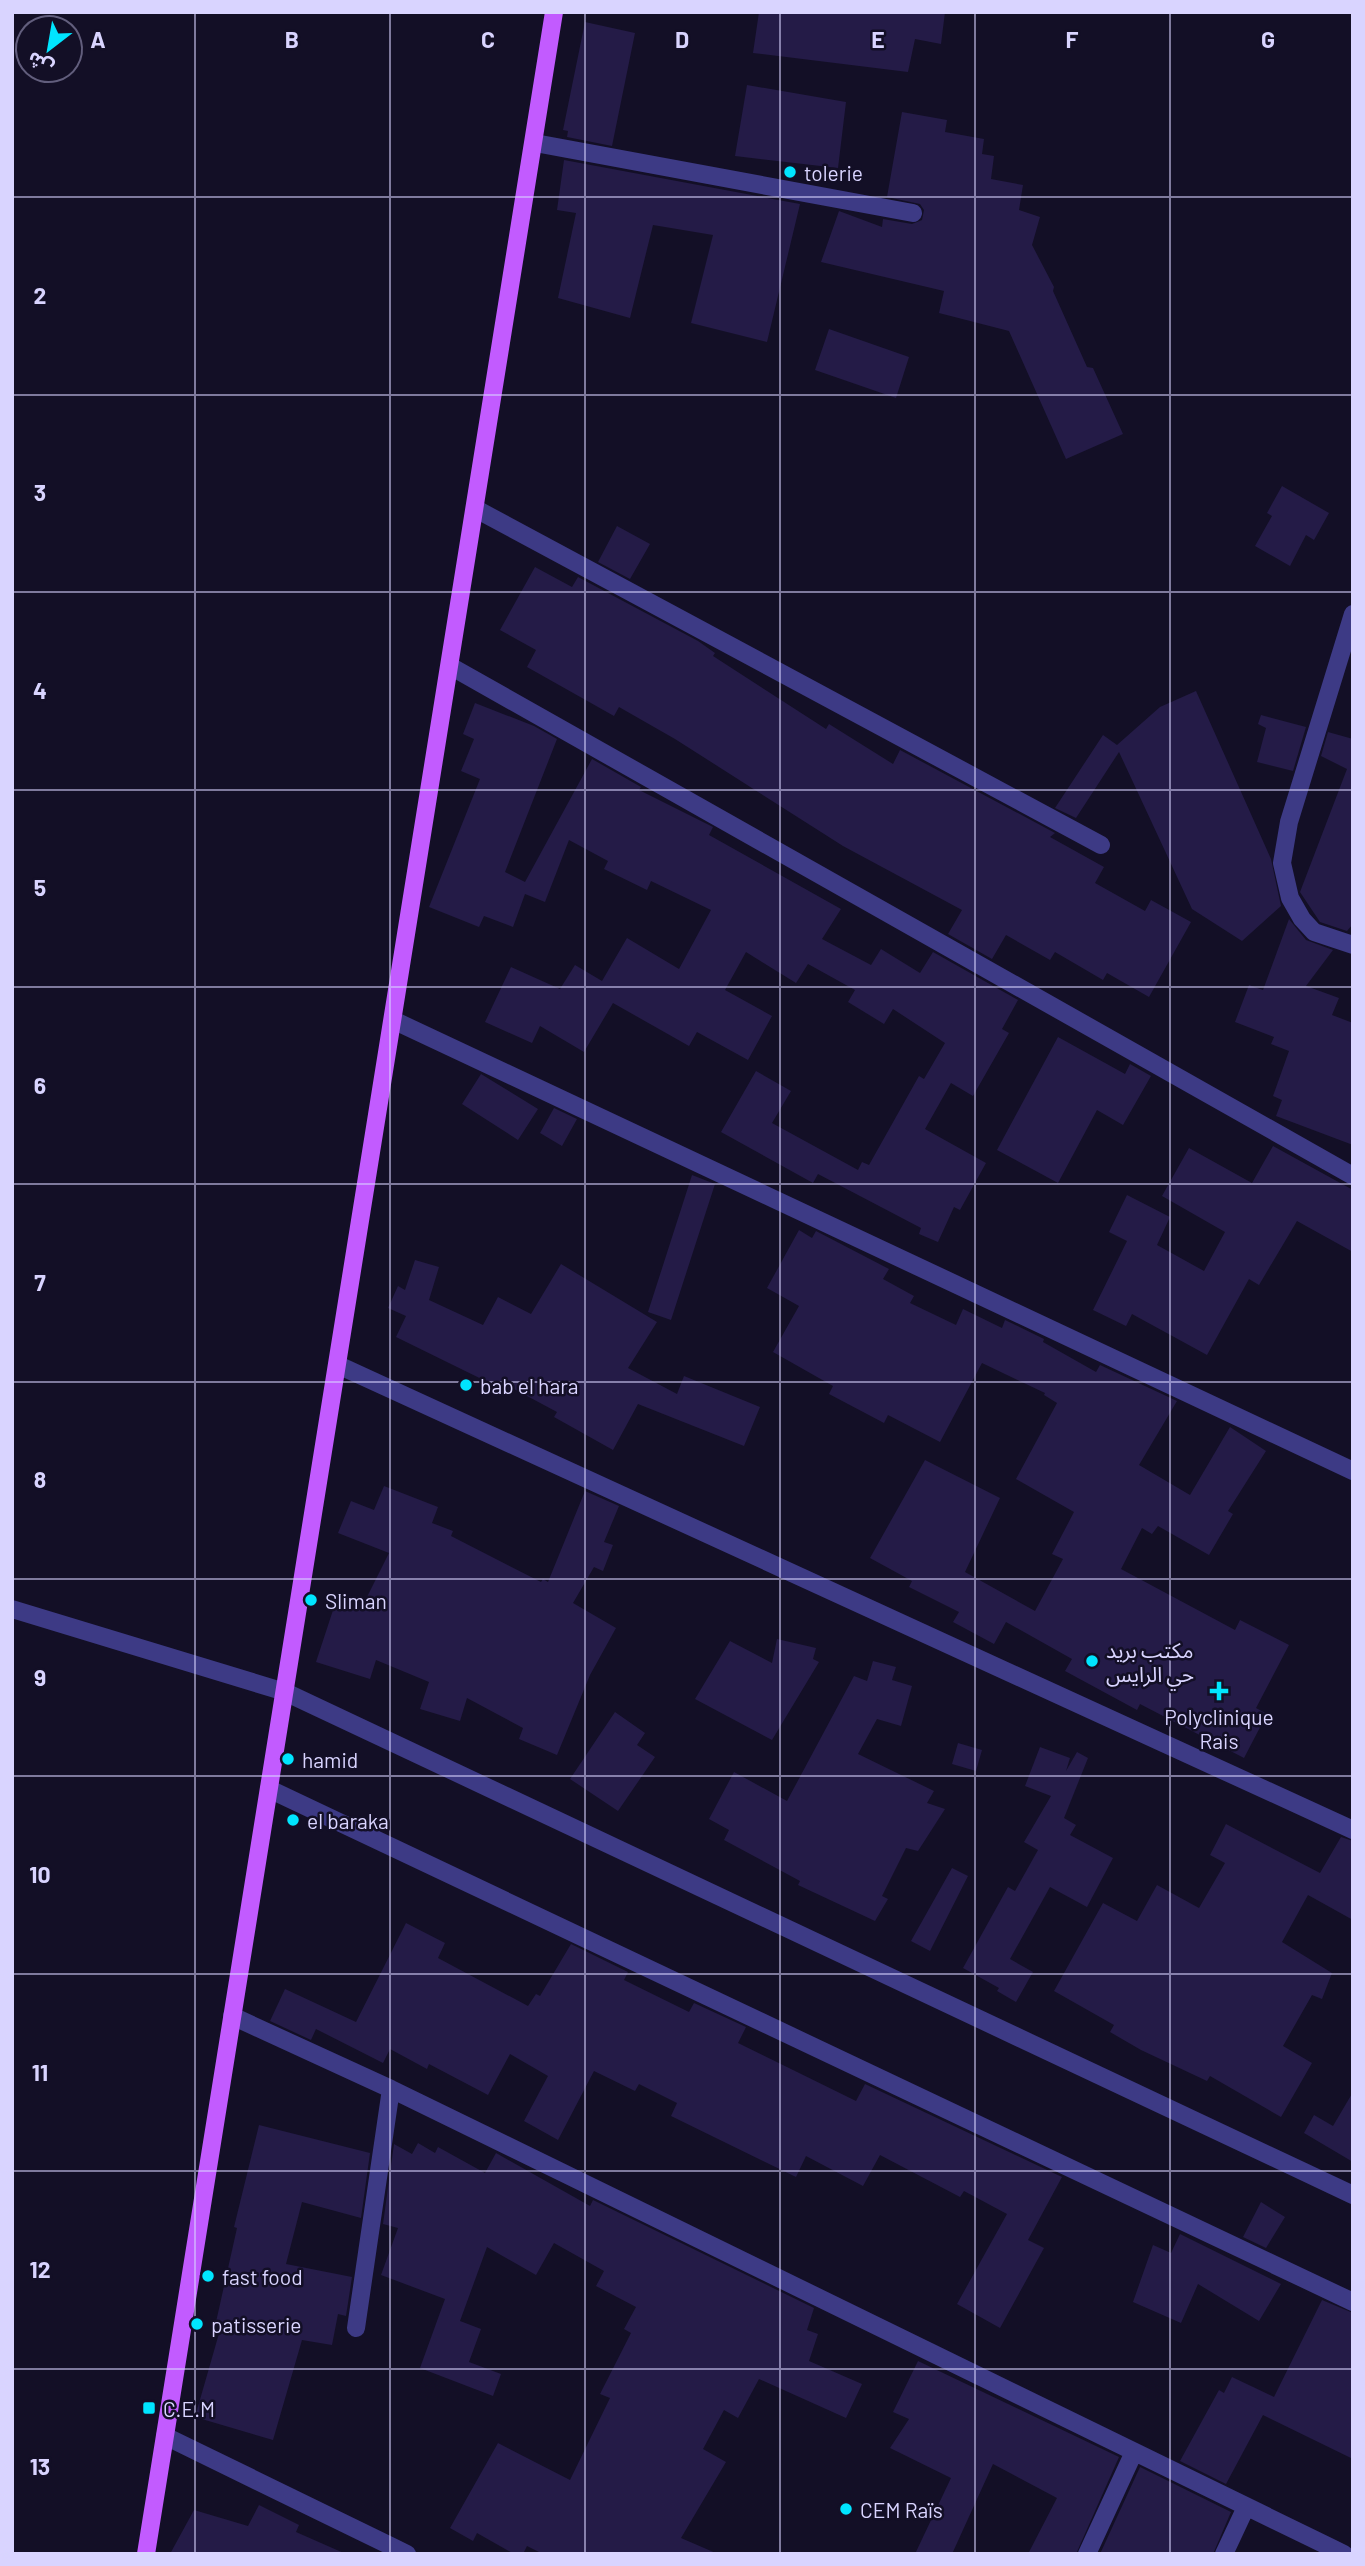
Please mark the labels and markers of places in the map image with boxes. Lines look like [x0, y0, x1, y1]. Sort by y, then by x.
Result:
place label: tolerie [804, 160, 863, 185]
marker: tolerie [782, 164, 798, 180]
place label: bab el hara [480, 1373, 578, 1398]
marker: bab el hara [458, 1377, 474, 1393]
place label: Sliman [325, 1588, 387, 1613]
marker: Sliman [303, 1592, 319, 1608]
place label: مكتب بريد حي الرايس [1106, 1637, 1194, 1690]
marker: مكتب بريد حي الرايس [1084, 1653, 1100, 1669]
marker: Polyclinique Rais [1209, 1681, 1229, 1701]
place label: Polyclinique Rais [1164, 1704, 1274, 1753]
place label: hamid [302, 1747, 358, 1772]
marker: hamid [280, 1751, 296, 1767]
place label: el baraka [307, 1808, 389, 1833]
marker: el baraka [285, 1812, 301, 1828]
place label: fast food [222, 2264, 303, 2289]
marker: fast food [200, 2268, 216, 2284]
place label: patisserie [211, 2312, 302, 2337]
marker: patisserie [189, 2316, 205, 2332]
place label: C.E.M [163, 2396, 215, 2421]
marker: C.E.M [141, 2400, 157, 2416]
place label: CEM Raïs [860, 2497, 943, 2522]
marker: CEM Raïs [838, 2501, 854, 2517]

